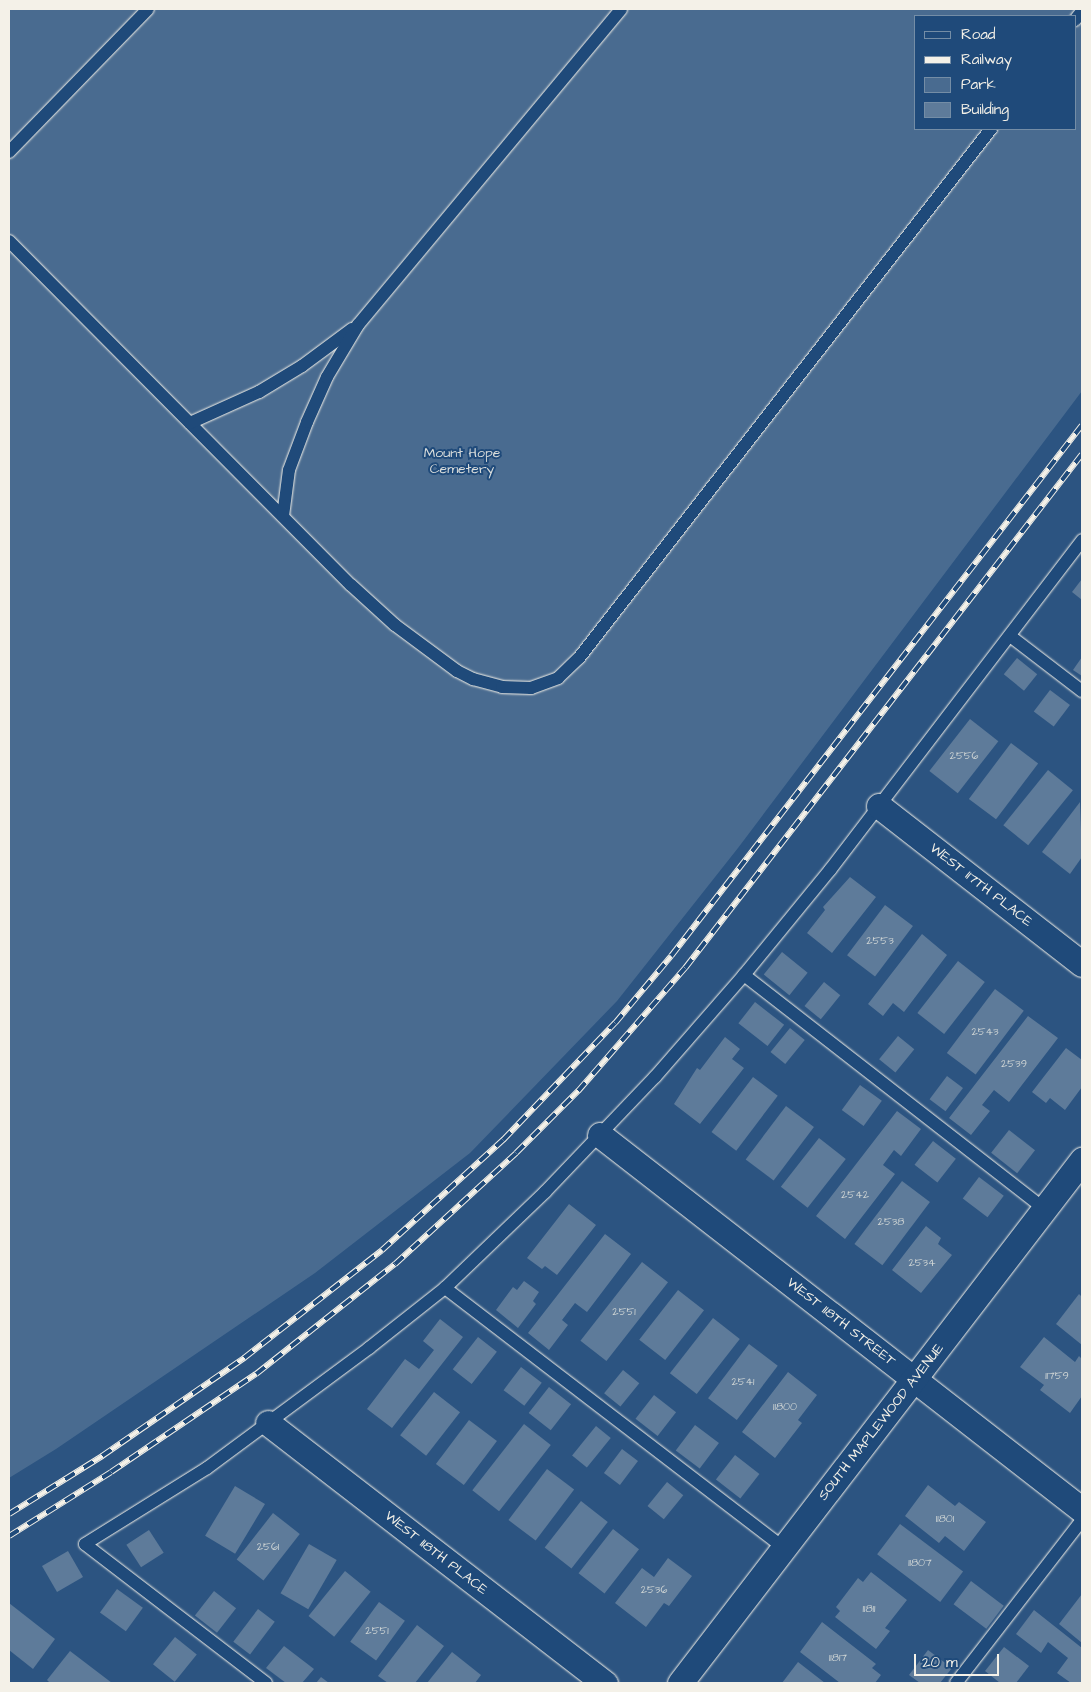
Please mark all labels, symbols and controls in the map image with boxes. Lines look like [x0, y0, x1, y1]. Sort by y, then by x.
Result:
legend [914, 15, 1076, 130]
text: Road [961, 24, 995, 45]
text: Railway [961, 49, 1012, 70]
text: Park [961, 74, 996, 95]
text: Building [961, 99, 1009, 120]
park label: Mount Hope Cemetery [424, 445, 500, 478]
house number: 2556 [950, 749, 978, 763]
street label: WEST 117TH PLACE [926, 840, 1036, 930]
house number: 2553 [866, 934, 894, 948]
house number: 2543 [971, 1025, 999, 1039]
house number: 2539 [1001, 1057, 1027, 1071]
house number: 2542 [841, 1188, 869, 1202]
house number: 2538 [878, 1215, 904, 1229]
house number: 2534 [908, 1256, 936, 1270]
street label: WEST 118TH STREET [783, 1274, 899, 1370]
house number: 2551 [612, 1305, 636, 1319]
street label: SOUTH MAPLEWOOD AVENUE [815, 1340, 947, 1504]
house number: 11759 [1045, 1369, 1069, 1383]
house number: 2541 [732, 1375, 754, 1389]
house number: 11800 [773, 1400, 797, 1414]
street label: WEST 118TH PLACE [381, 1508, 491, 1598]
house number: 11801 [936, 1512, 954, 1526]
house number: 2561 [257, 1540, 279, 1554]
house number: 11807 [908, 1556, 932, 1570]
house number: 2536 [641, 1583, 667, 1597]
house number: 11811 [863, 1602, 875, 1616]
house number: 2551 [365, 1624, 389, 1638]
scale bar [916, 1644, 1001, 1676]
house number: 11817 [829, 1651, 847, 1665]
text: 20 m [922, 1652, 958, 1673]

